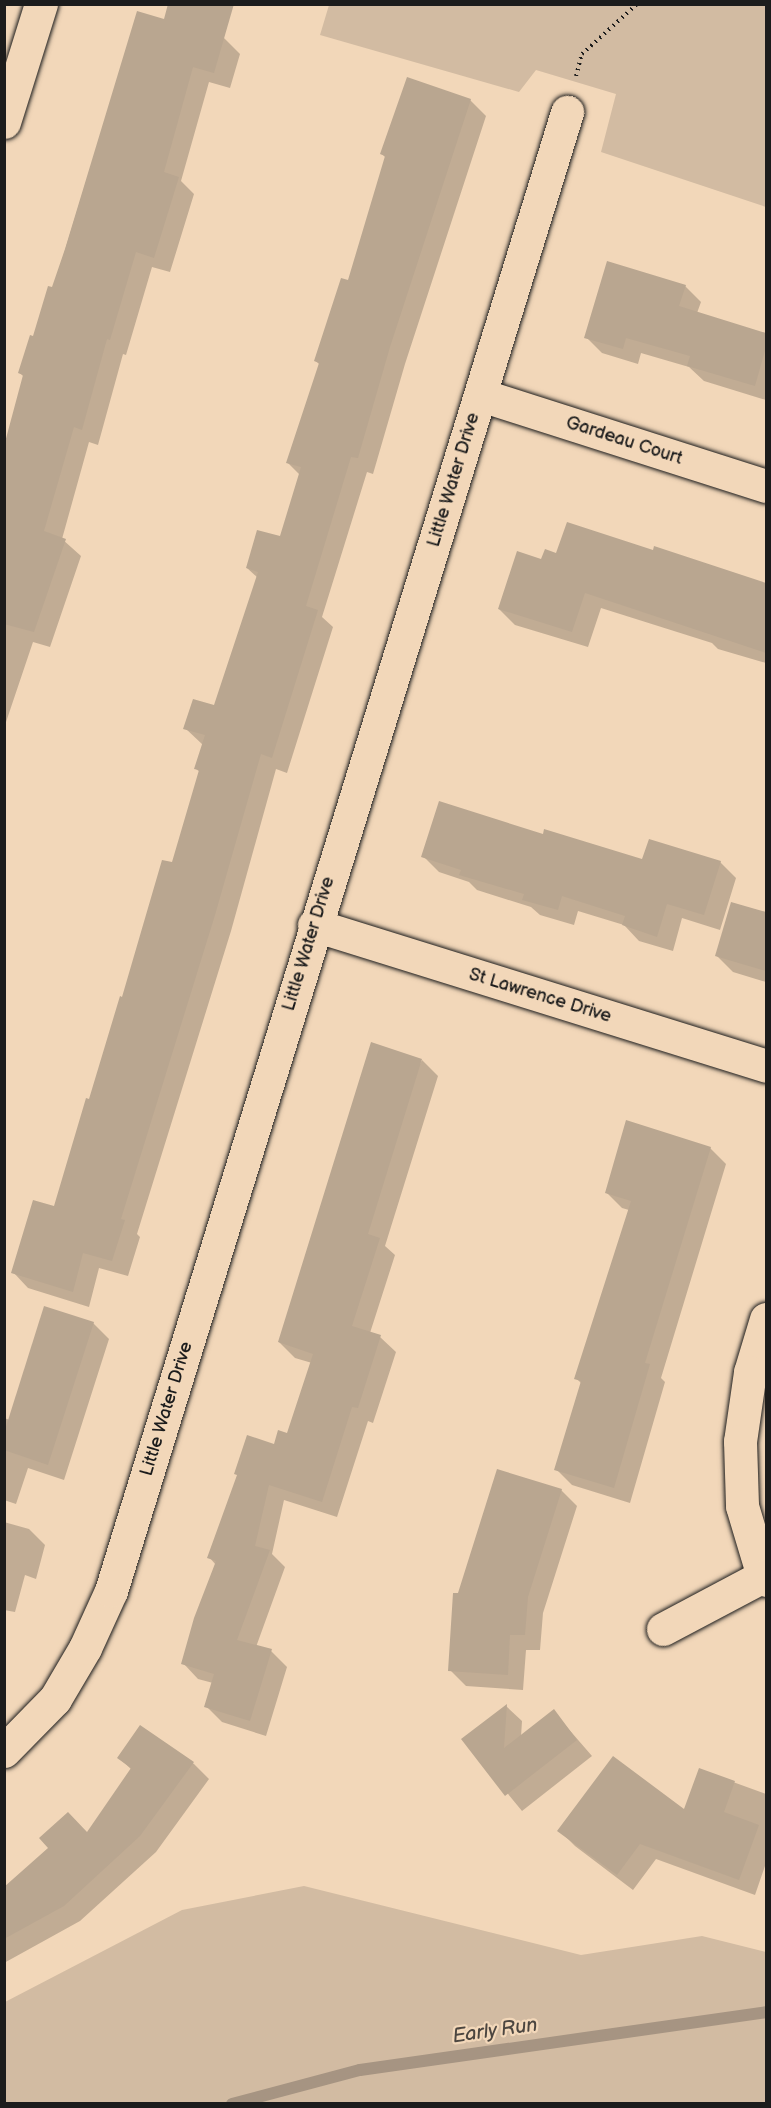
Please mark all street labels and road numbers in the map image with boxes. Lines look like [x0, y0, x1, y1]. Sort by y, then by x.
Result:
street label: Little Water Drive [423, 410, 485, 550]
street label: Gardeau Court [563, 412, 685, 470]
street label: Little Water Drive [278, 874, 340, 1014]
street label: St Lawrence Drive [466, 964, 614, 1028]
street label: Little Water Drive [136, 1339, 198, 1479]

